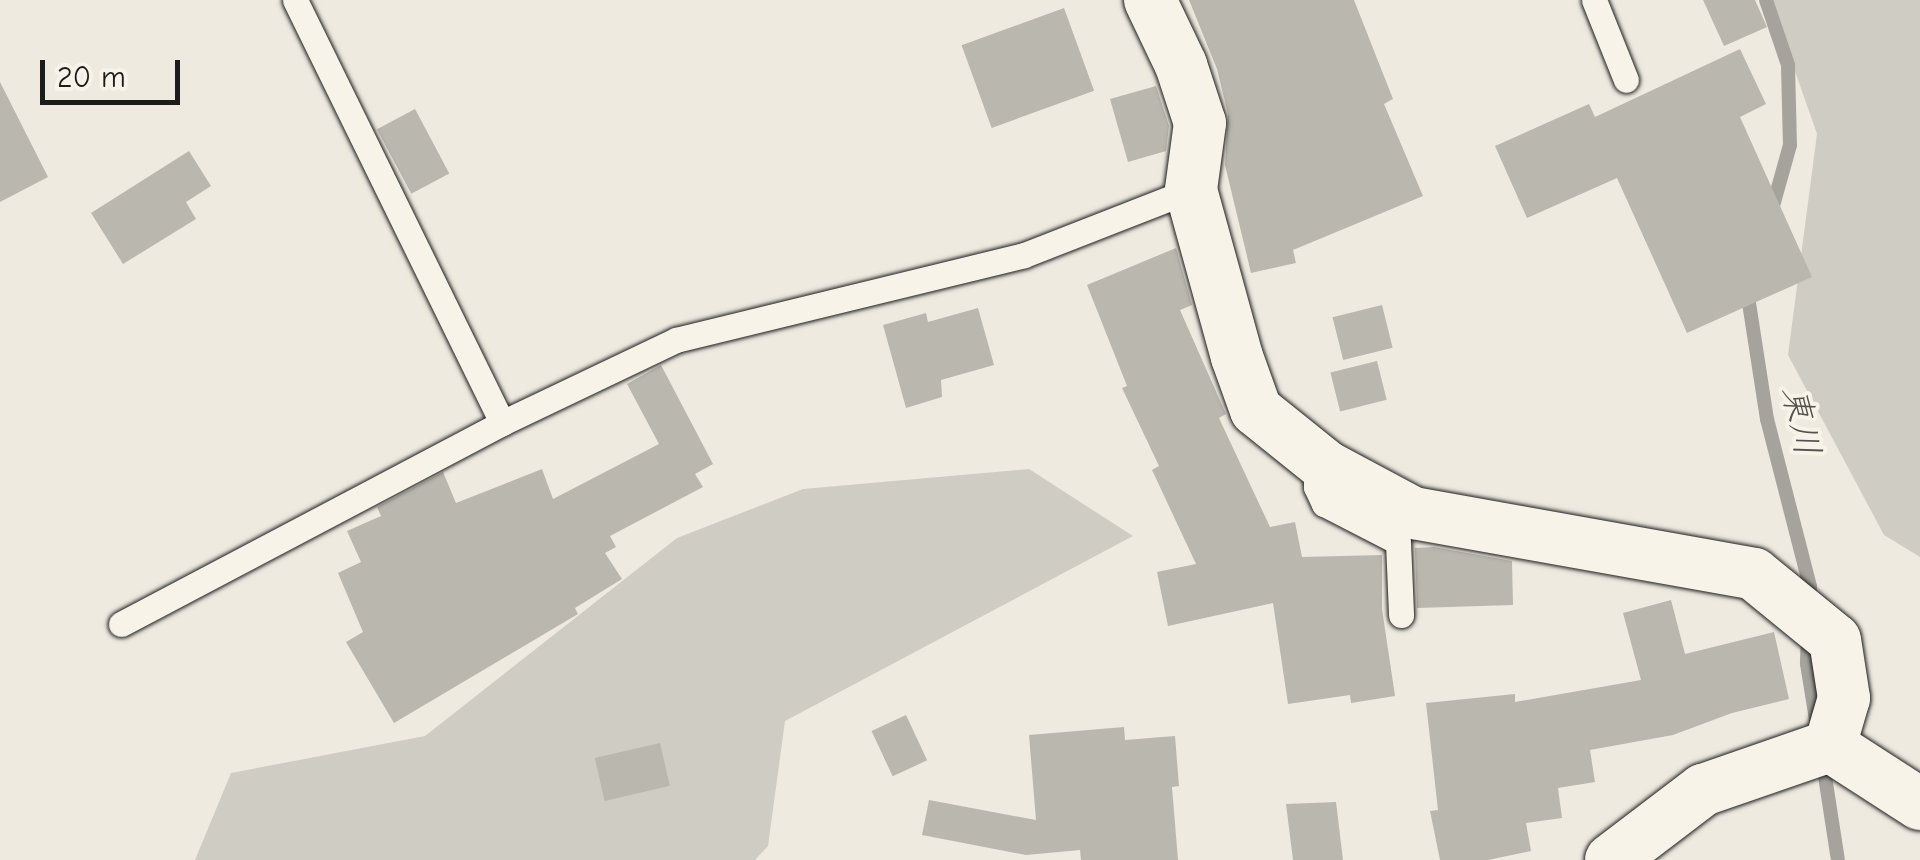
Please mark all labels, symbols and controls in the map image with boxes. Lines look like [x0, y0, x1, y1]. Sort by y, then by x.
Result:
scale bar [45, 40, 185, 102]
text: 20 m [57, 60, 126, 95]
water label: 東川 [1773, 382, 1829, 460]

